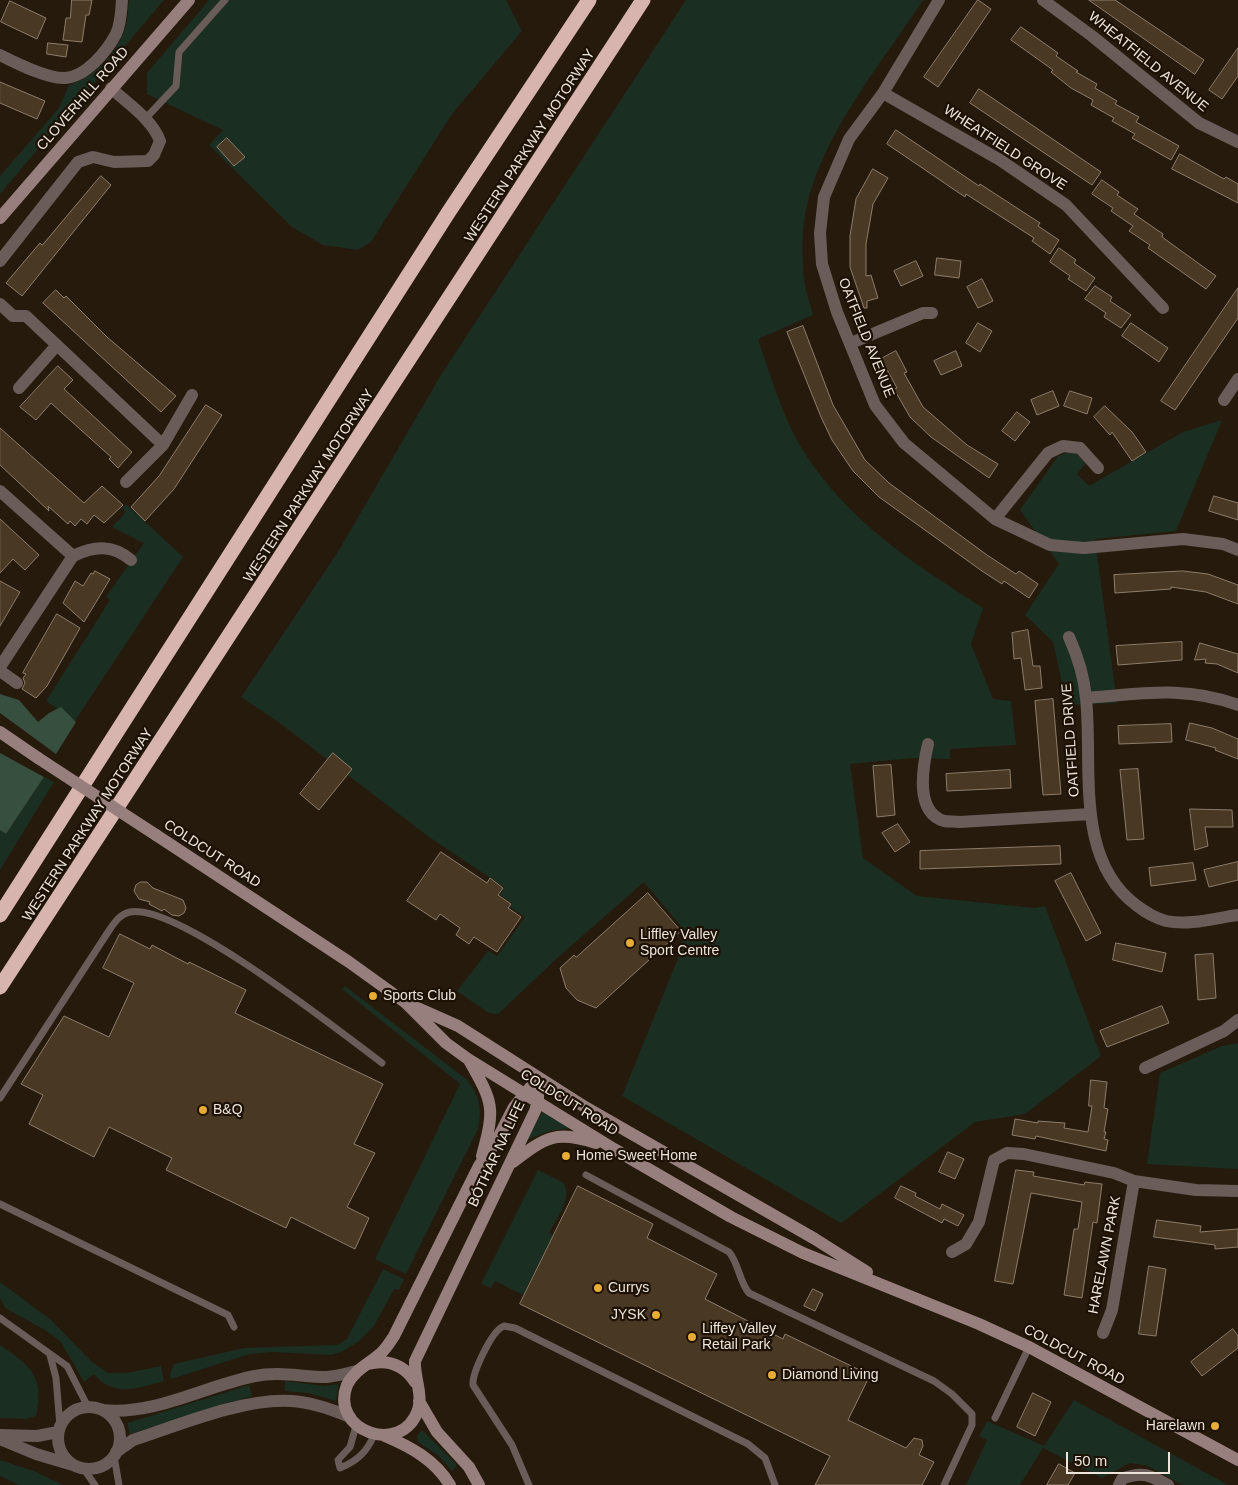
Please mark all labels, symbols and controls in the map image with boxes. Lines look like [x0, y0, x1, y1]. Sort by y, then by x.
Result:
street label: WHEATFIELD AVENUE [1085, 8, 1211, 116]
street label: CLOVERHILL ROAD [34, 44, 132, 154]
street label: WESTERN PARKWAY MOTORWAY [461, 46, 599, 246]
street label: WHEATFIELD GROVE [940, 102, 1070, 194]
street label: OATFIELD AVENUE [834, 276, 898, 400]
street label: WESTERN PARKWAY MOTORWAY [240, 386, 378, 586]
street label: OATFIELD DRIVE [1059, 683, 1083, 797]
street label: WESTERN PARKWAY MOTORWAY [19, 725, 157, 925]
street label: COLDCUT ROAD [160, 816, 264, 892]
place label: Liffley Valley Sport Centre [640, 927, 719, 960]
marker: Liffley Valley Sport Centre [624, 937, 636, 949]
place label: Sports Club [383, 988, 456, 1004]
marker: Sports Club [367, 990, 379, 1002]
street label: COLDCUT ROAD [517, 1066, 621, 1140]
street label: BÓTHAR NA LIFE [465, 1098, 529, 1210]
place label: B&Q [213, 1102, 243, 1118]
marker: B&Q [197, 1104, 209, 1116]
place label: Home Sweet Home [576, 1148, 697, 1164]
marker: Home Sweet Home [560, 1150, 572, 1162]
street label: HARELAWN PARK [1085, 1195, 1125, 1315]
place label: Currys [608, 1280, 649, 1296]
marker: Currys [592, 1282, 604, 1294]
place label: JYSK [611, 1307, 646, 1323]
marker: JYSK [650, 1309, 662, 1321]
place label: Liffey Valley Retail Park [702, 1321, 776, 1354]
street label: COLDCUT ROAD [1021, 1321, 1127, 1389]
marker: Liffey Valley Retail Park [686, 1331, 698, 1343]
place label: Diamond Living [782, 1367, 878, 1383]
marker: Diamond Living [766, 1369, 778, 1381]
place label: Harelawn [1146, 1418, 1205, 1434]
marker: Harelawn [1209, 1420, 1221, 1432]
scale bar [1068, 1442, 1172, 1474]
text: 50 m [1074, 1452, 1107, 1469]

